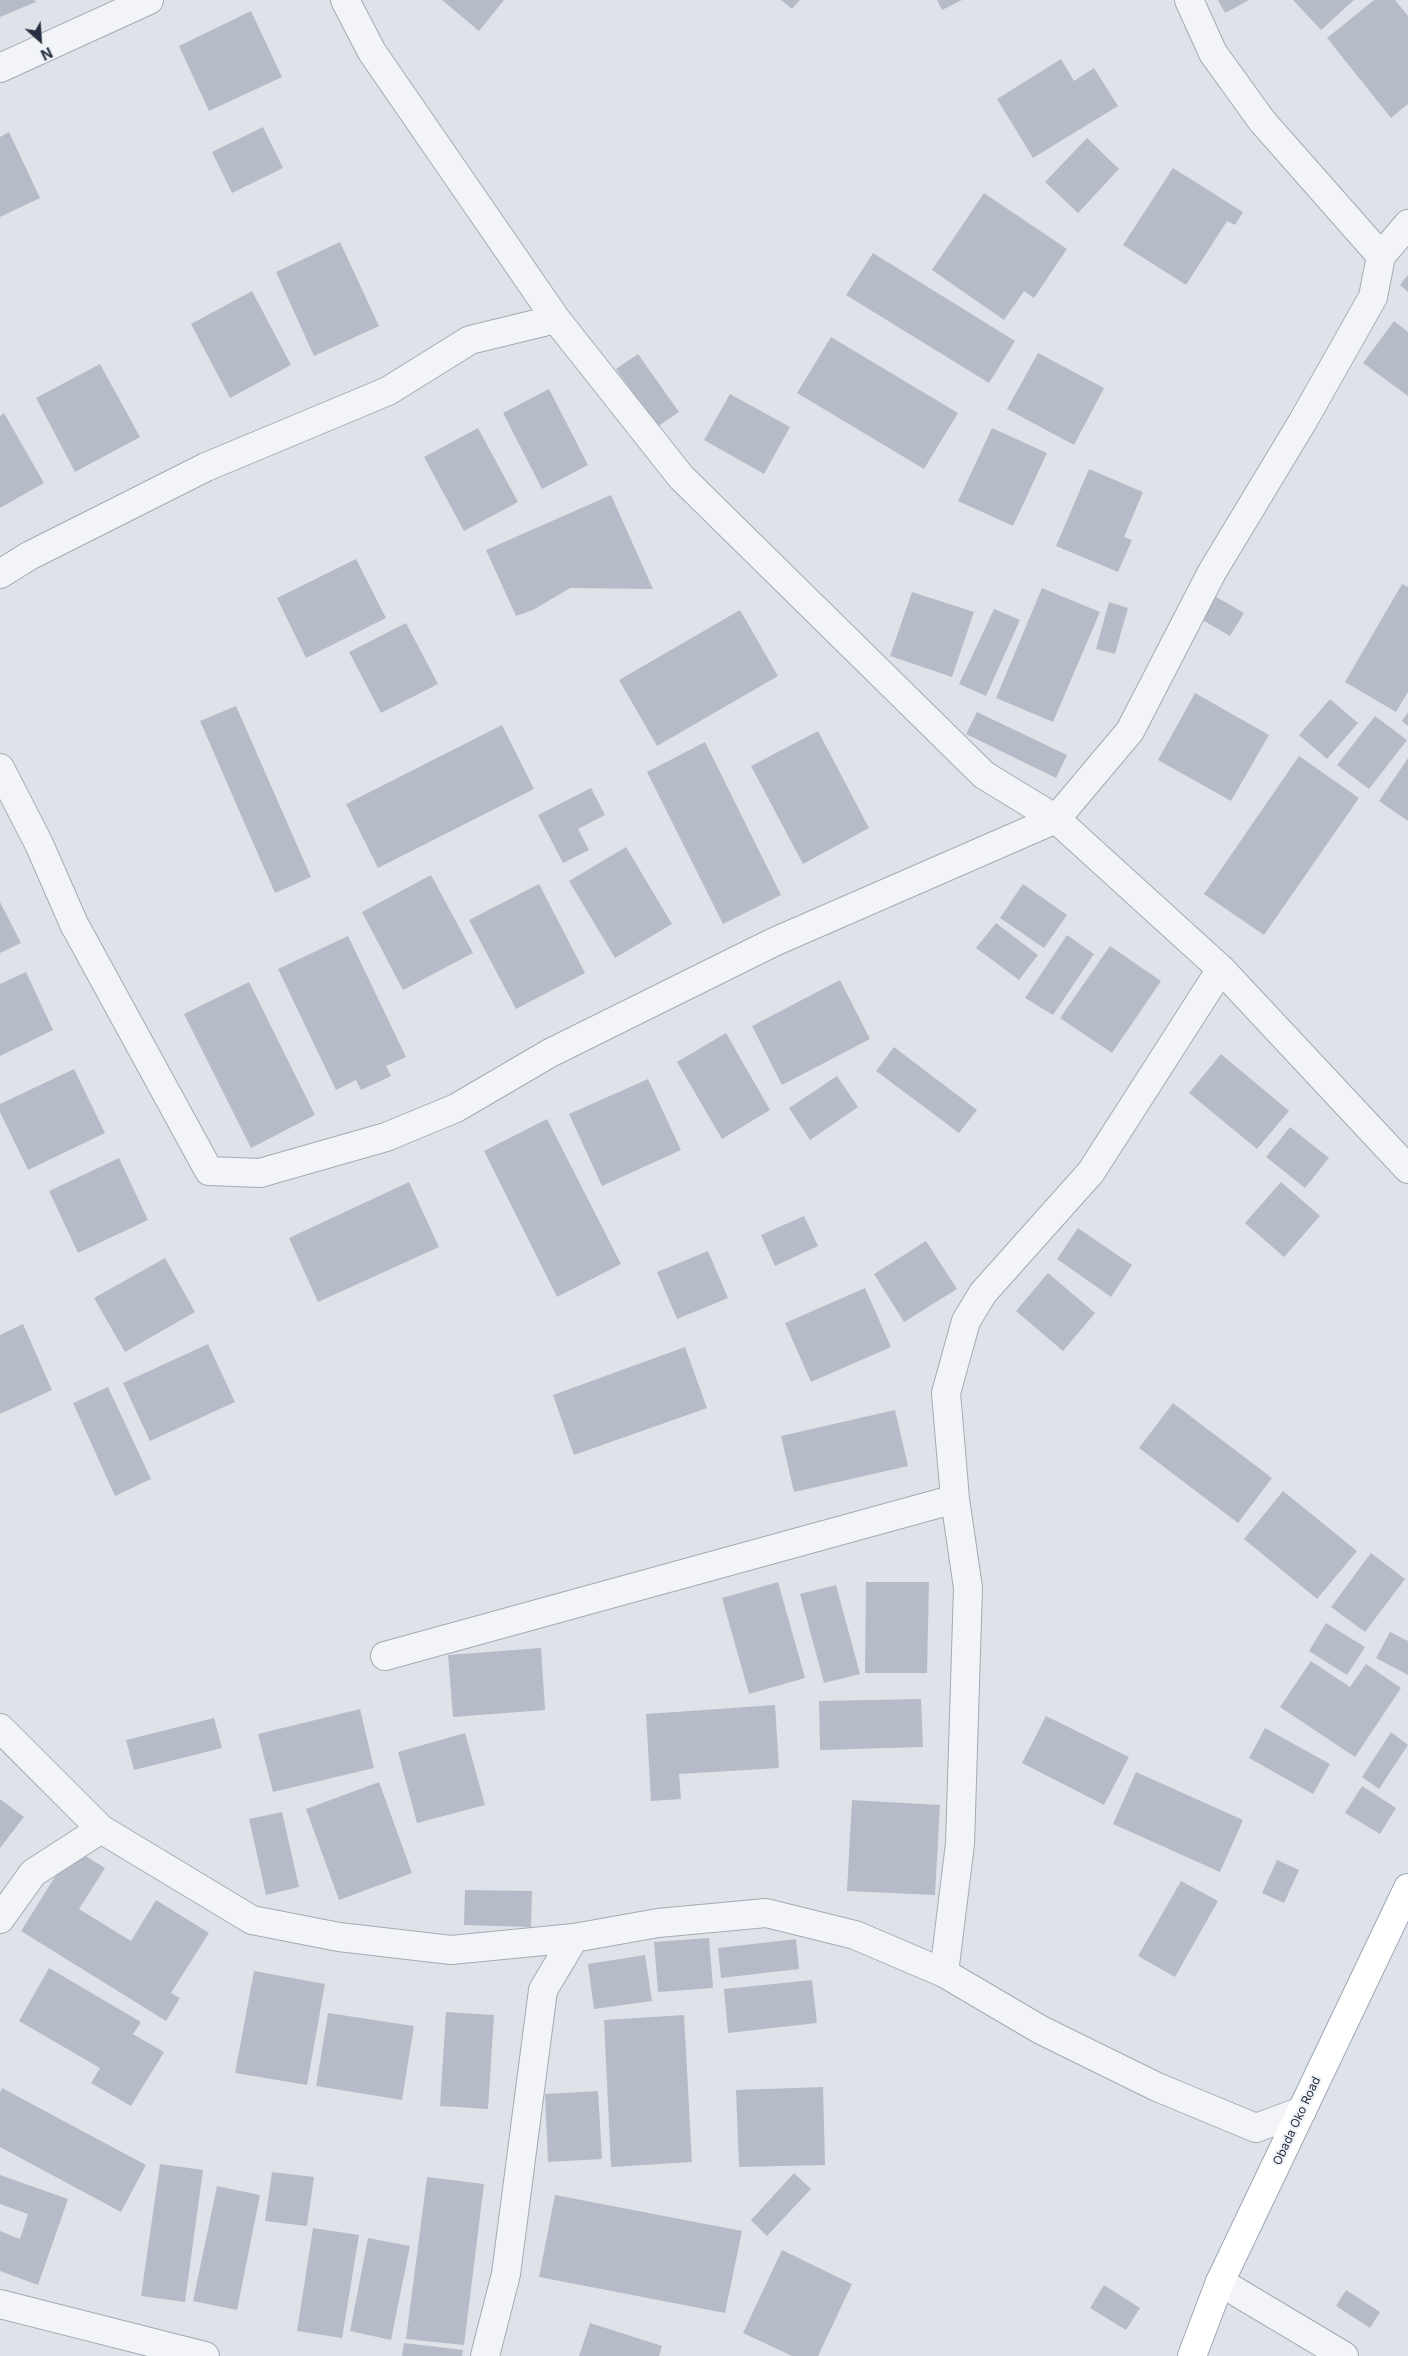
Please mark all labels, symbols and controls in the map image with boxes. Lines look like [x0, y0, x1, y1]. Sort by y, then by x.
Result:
north arrow [15, 15, 65, 65]
text: N [38, 44, 55, 64]
street label: Obada Oko Road [1270, 2075, 1324, 2167]

